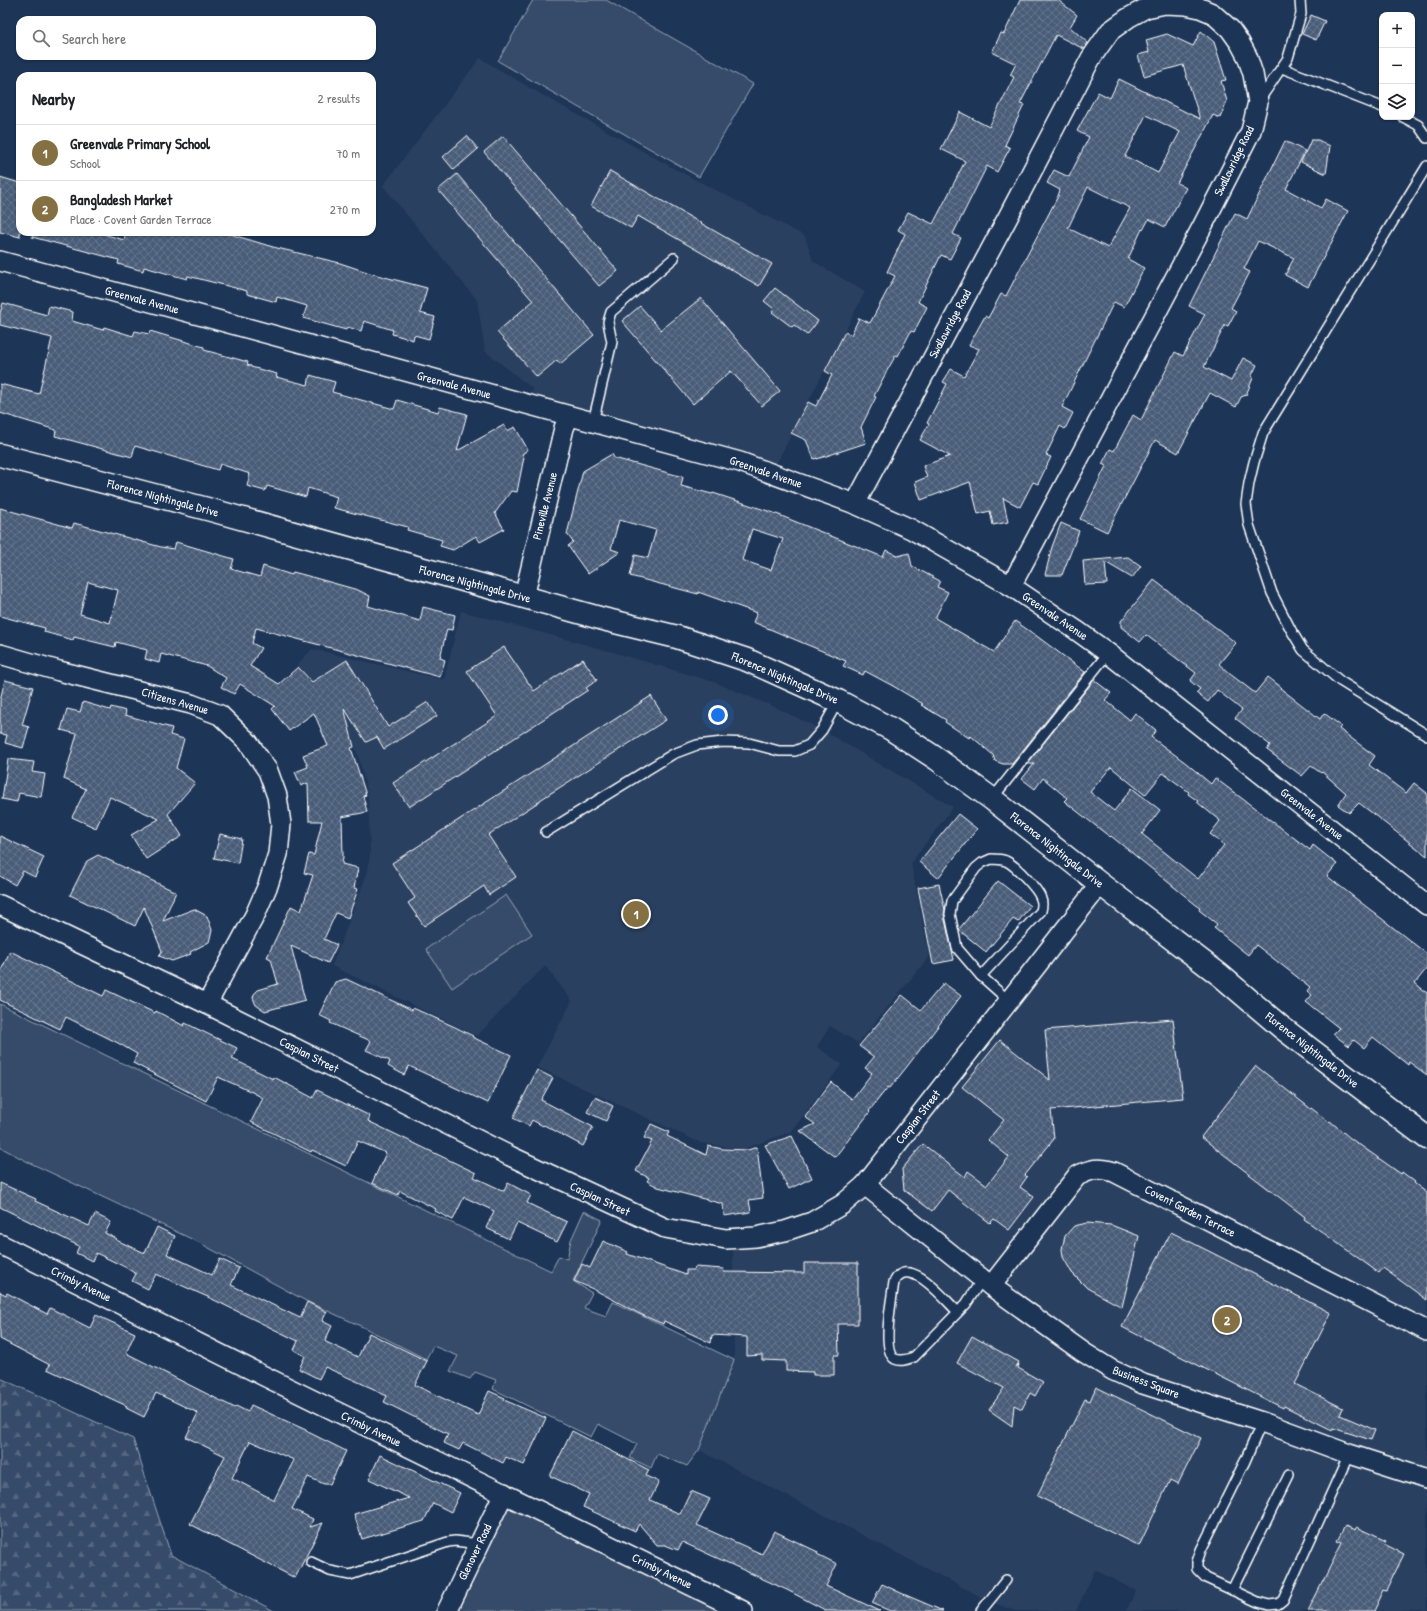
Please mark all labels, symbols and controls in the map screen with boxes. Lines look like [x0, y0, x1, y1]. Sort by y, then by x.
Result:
map controls [1379, 12, 1415, 120]
button: + [1379, 12, 1415, 48]
search box [16, 16, 376, 60]
icon: search [30, 27, 52, 49]
text: Search here [62, 28, 126, 49]
button: − [1379, 48, 1415, 84]
button: layers [1379, 84, 1415, 120]
text: Nearby [32, 87, 75, 110]
text: 2 results [318, 89, 360, 107]
street label: Swallowridge Road [1209, 123, 1258, 199]
text: Greenvale Primary School [70, 133, 210, 154]
text: 1 [43, 144, 47, 162]
text: 70 m [336, 144, 360, 162]
text: School [70, 154, 100, 172]
text: Bangladesh Market [70, 189, 172, 210]
text: 2 [42, 200, 48, 218]
text: 270 m [330, 200, 360, 218]
text: Place · Covent Garden Terrace [70, 210, 212, 228]
street label: Greenvale Avenue [103, 281, 181, 318]
street label: Swallowridge Road [924, 286, 975, 361]
street label: Greenvale Avenue [415, 366, 493, 403]
street label: Greenvale Avenue [727, 451, 805, 492]
street label: Pineville Avenue [528, 470, 561, 542]
street label: Florence Nightingale Drive [105, 474, 221, 521]
street label: Florence Nightingale Drive [417, 560, 533, 607]
street label: Greenvale Avenue [1019, 587, 1092, 644]
street label: Florence Nightingale Drive [728, 647, 841, 708]
street label: Citizens Avenue [140, 683, 211, 718]
your location [708, 705, 728, 725]
street label: Greenvale Avenue [1277, 784, 1348, 844]
street label: Florence Nightingale Drive [1006, 807, 1108, 892]
pin: 1 [623, 899, 649, 929]
street label: Florence Nightingale Drive [1261, 1007, 1363, 1092]
street label: Caspian Street [277, 1032, 343, 1077]
street label: Caspian Street [891, 1085, 945, 1147]
street label: Caspian Street [567, 1177, 634, 1220]
street label: Covent Garden Terrace [1142, 1180, 1239, 1241]
street label: Crimby Avenue [48, 1262, 114, 1306]
pin: 2 [1214, 1305, 1240, 1335]
street label: Business Square [1110, 1361, 1182, 1402]
street label: Crimby Avenue [338, 1407, 404, 1451]
street label: Glenover Road [454, 1521, 496, 1583]
street label: Crimby Avenue [629, 1549, 695, 1593]

